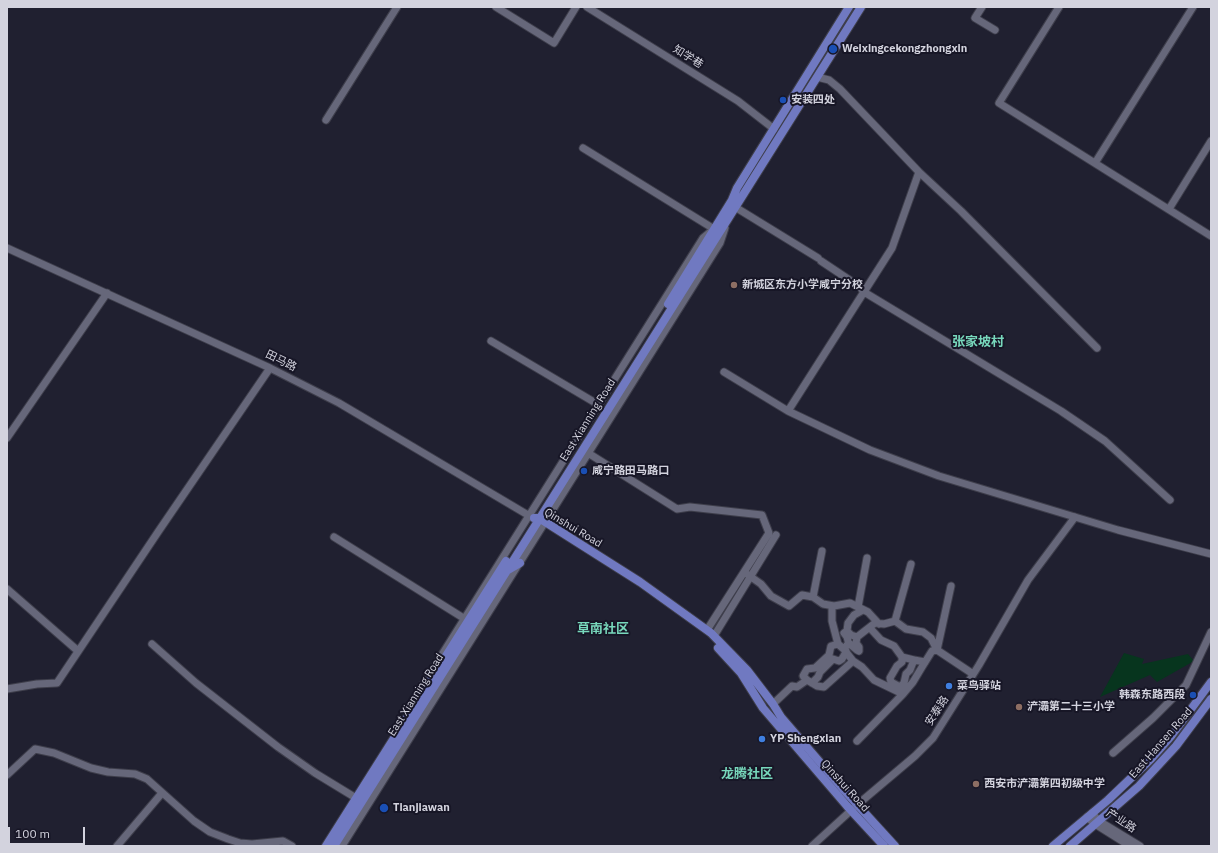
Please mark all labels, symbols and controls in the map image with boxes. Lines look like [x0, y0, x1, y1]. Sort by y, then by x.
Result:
place label: Weixingcekongzhongxin [842, 42, 967, 56]
street label: 知学巷 [671, 43, 705, 71]
marker: Weixingcekongzhongxin [827, 43, 839, 55]
place label: 安装四处 [791, 93, 835, 107]
marker: 安装四处 [778, 95, 788, 105]
place label: 新城区东方小学咸宁分校 [742, 278, 863, 292]
marker: 新城区东方小学咸宁分校 [729, 280, 739, 290]
district label: 张家坡村 [952, 334, 1004, 350]
street label: 田马路 [263, 348, 299, 374]
street label: East Xianning Road [557, 376, 619, 464]
place label: 咸宁路田马路口 [592, 464, 669, 478]
marker: 咸宁路田马路口 [579, 466, 589, 476]
street label: Qinshui Road [542, 506, 604, 550]
district label: 草南社区 [577, 621, 629, 637]
street label: East Xianning Road [385, 651, 447, 739]
place label: 菜鸟驿站 [957, 679, 1001, 693]
marker: 菜鸟驿站 [944, 681, 954, 691]
place label: 韩森东路西段 [1119, 688, 1185, 702]
marker: 韩森东路西段 [1188, 690, 1198, 700]
street label: 安泰路 [922, 694, 952, 728]
place label: 浐灞第二十三小学 [1027, 700, 1115, 714]
marker: 浐灞第二十三小学 [1014, 702, 1024, 712]
street label: East Hansen Road [1127, 705, 1195, 781]
place label: YP Shengxian [770, 732, 841, 746]
marker: YP Shengxian [757, 734, 767, 744]
street label: Qinshui Road [818, 757, 872, 815]
district label: 龙腾社区 [721, 766, 773, 782]
place label: 西安市浐灞第四初级中学 [984, 777, 1105, 791]
marker: 西安市浐灞第四初级中学 [971, 779, 981, 789]
place label: Tianjiawan [393, 801, 450, 815]
marker: Tianjiawan [378, 802, 390, 814]
street label: 产业路 [1104, 806, 1138, 836]
scale bar [10, 819, 87, 845]
text: 100 m [15, 826, 50, 841]

